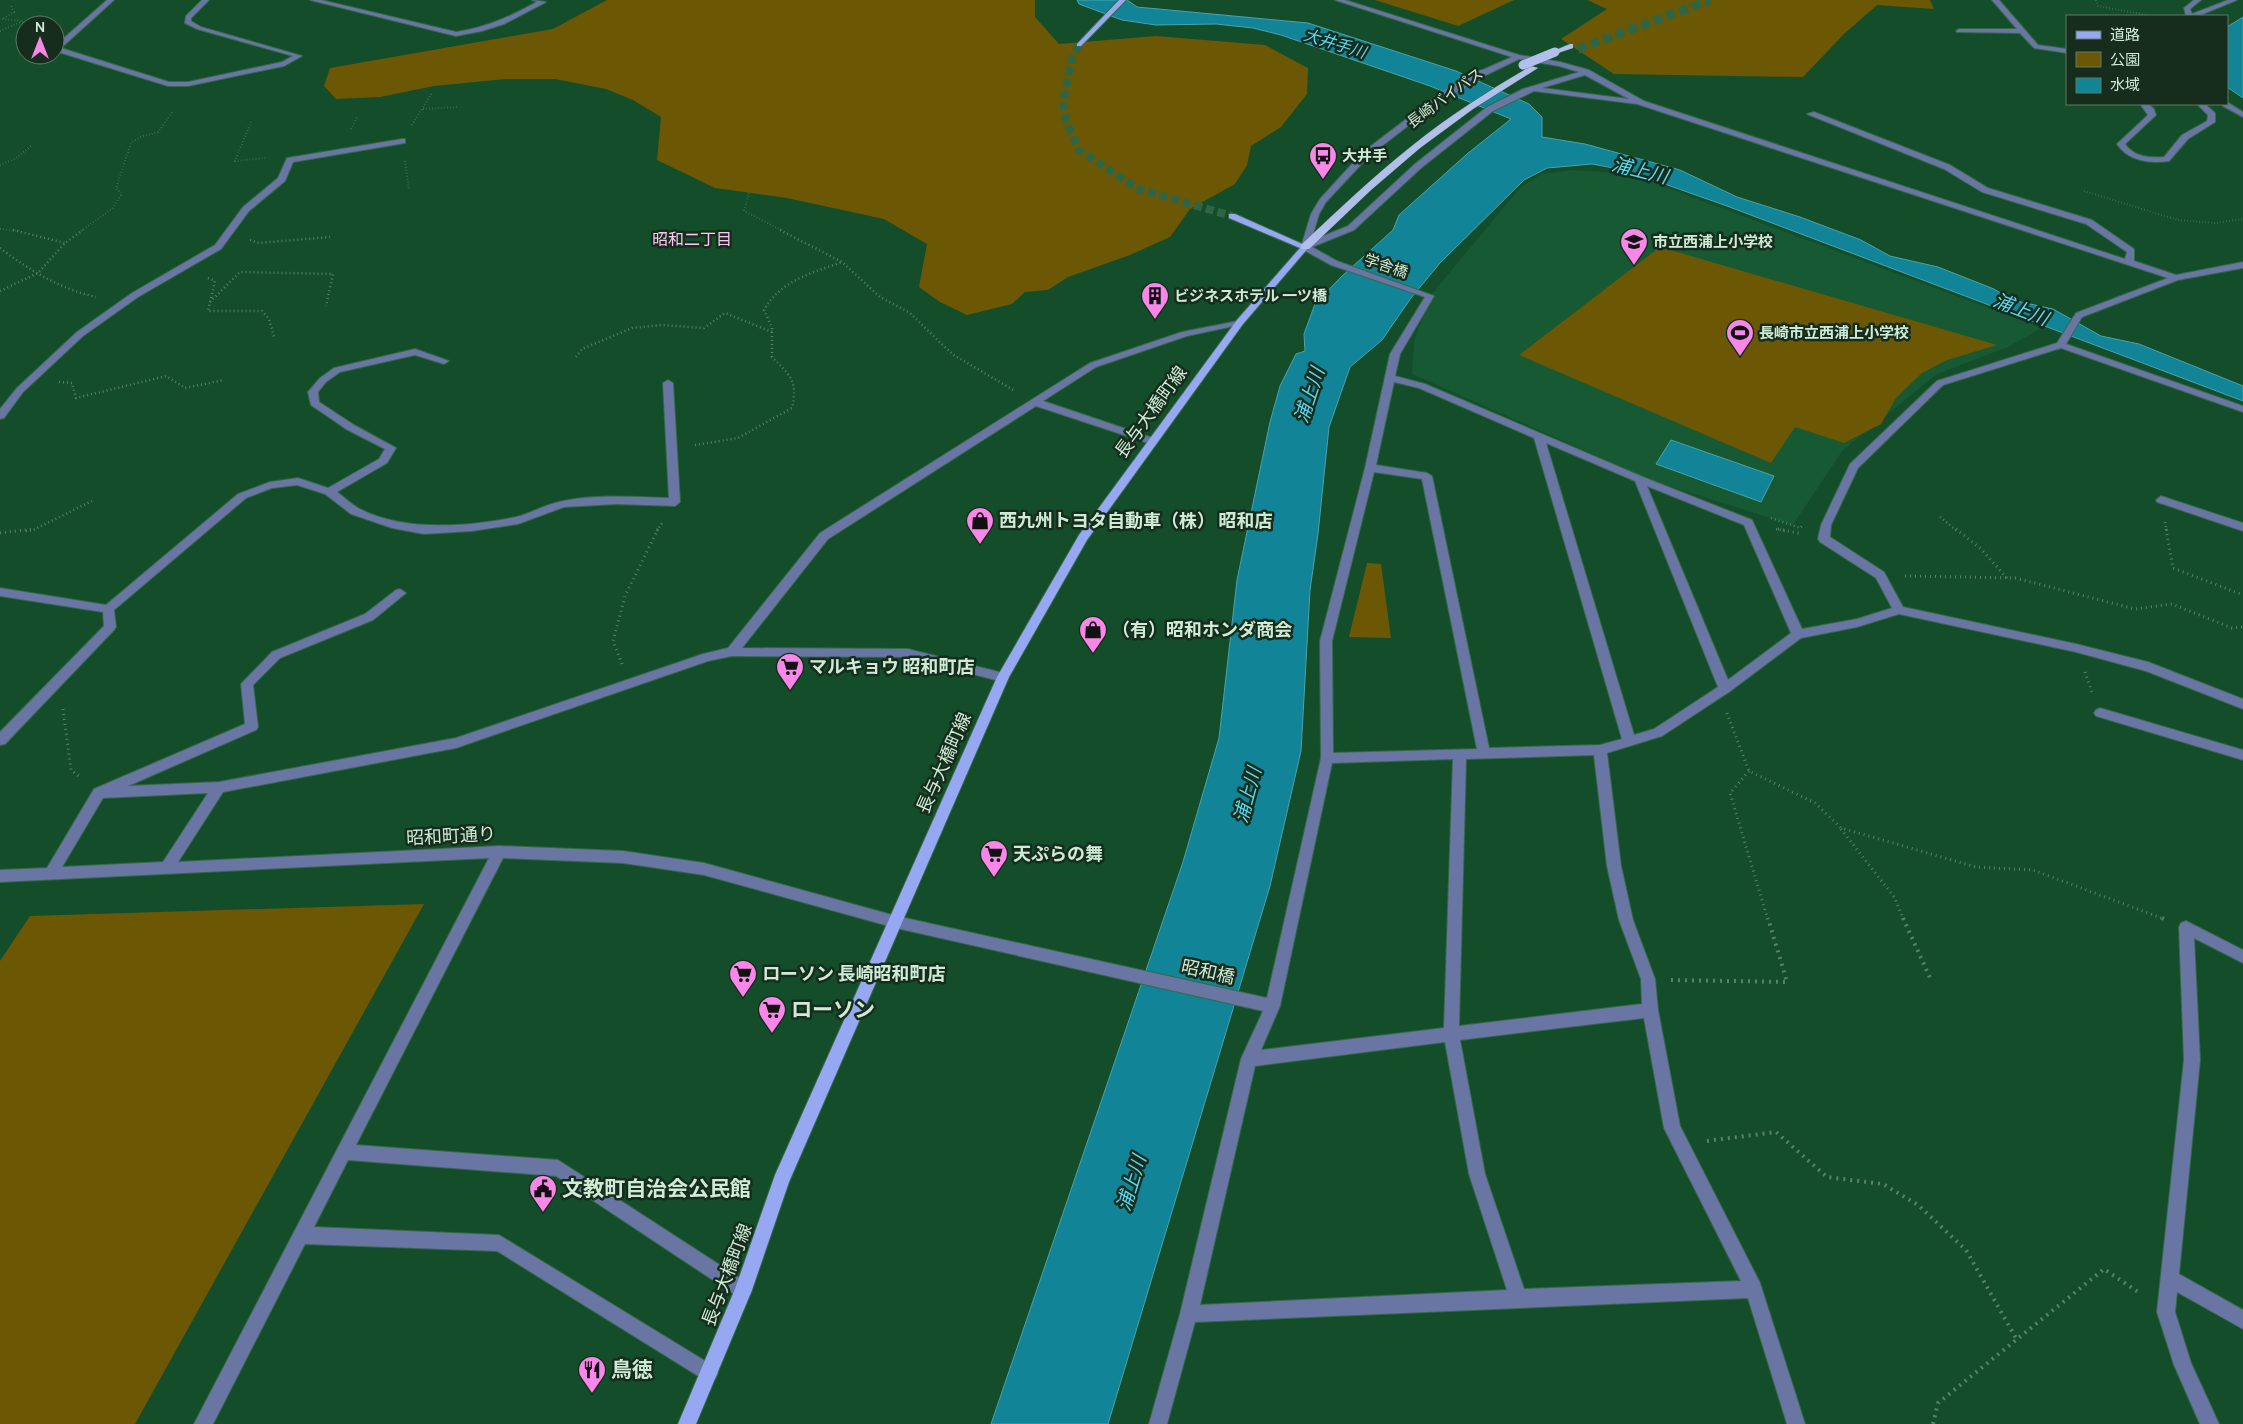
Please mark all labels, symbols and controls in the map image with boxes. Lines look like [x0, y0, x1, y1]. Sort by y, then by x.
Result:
north arrow [15, 15, 65, 65]
legend [2066, 15, 2228, 105]
text: N [35, 17, 45, 36]
water label: 大井手川 [1301, 23, 1371, 63]
text: 道路 [2110, 24, 2140, 45]
text: 公園 [2110, 49, 2140, 70]
street label: 長崎バイパス [1402, 63, 1487, 132]
text: 水域 [2110, 74, 2140, 95]
bus stop icon: 大井手 [1308, 141, 1338, 180]
place label: 大井手 [1342, 145, 1387, 166]
water label: 浦上川 [1609, 150, 1673, 190]
school or university icon: 市立西浦上小学校 [1619, 227, 1649, 266]
district label: 昭和二丁目 [652, 228, 732, 250]
place label: 市立西浦上小学校 [1653, 231, 1773, 252]
street label: 学舎橋 [1361, 248, 1411, 283]
building icon: ビジネスホテル 一ツ橋 [1140, 281, 1170, 320]
place label: ビジネスホテル 一ツ橋 [1174, 285, 1328, 306]
water label: 浦上川 [1990, 287, 2054, 332]
sports icon: 長崎市立西浦上小学校 [1725, 318, 1755, 357]
place label: 長崎市立西浦上小学校 [1759, 322, 1909, 343]
street label: 長与大橋町線 [1109, 361, 1192, 462]
water label: 浦上川 [1288, 362, 1331, 426]
shop icon: 西九州トヨタ自動車（株） 昭和店 [965, 506, 995, 545]
place label: 西九州トヨタ自動車（株） 昭和店 [999, 508, 1273, 532]
shop icon: （有）昭和ホンダ商会 [1078, 615, 1108, 654]
place label: （有）昭和ホンダ商会 [1112, 617, 1292, 641]
supermarket icon: マルキョウ 昭和町店 [775, 652, 805, 691]
place label: マルキョウ 昭和町店 [809, 654, 975, 678]
street label: 長与大橋町線 [910, 708, 976, 817]
water label: 浦上川 [1227, 762, 1267, 826]
street label: 昭和町通り [405, 821, 497, 849]
supermarket icon: 天ぷらの舞 [979, 839, 1009, 878]
place label: 天ぷらの舞 [1013, 841, 1103, 865]
street label: 昭和橋 [1179, 953, 1237, 989]
supermarket icon: ローソン 長崎昭和町店 [728, 959, 758, 998]
place label: ローソン 長崎昭和町店 [762, 961, 946, 985]
supermarket icon: ローソン [757, 995, 787, 1034]
place label: ローソン [791, 995, 875, 1023]
water label: 浦上川 [1110, 1150, 1152, 1214]
public building icon: 文教町自治会公民館 [528, 1174, 558, 1213]
place label: 文教町自治会公民館 [562, 1174, 751, 1202]
street label: 長与大橋町線 [696, 1220, 757, 1329]
restaurant icon: 鳥徳 [577, 1355, 607, 1394]
place label: 鳥徳 [611, 1355, 653, 1383]

